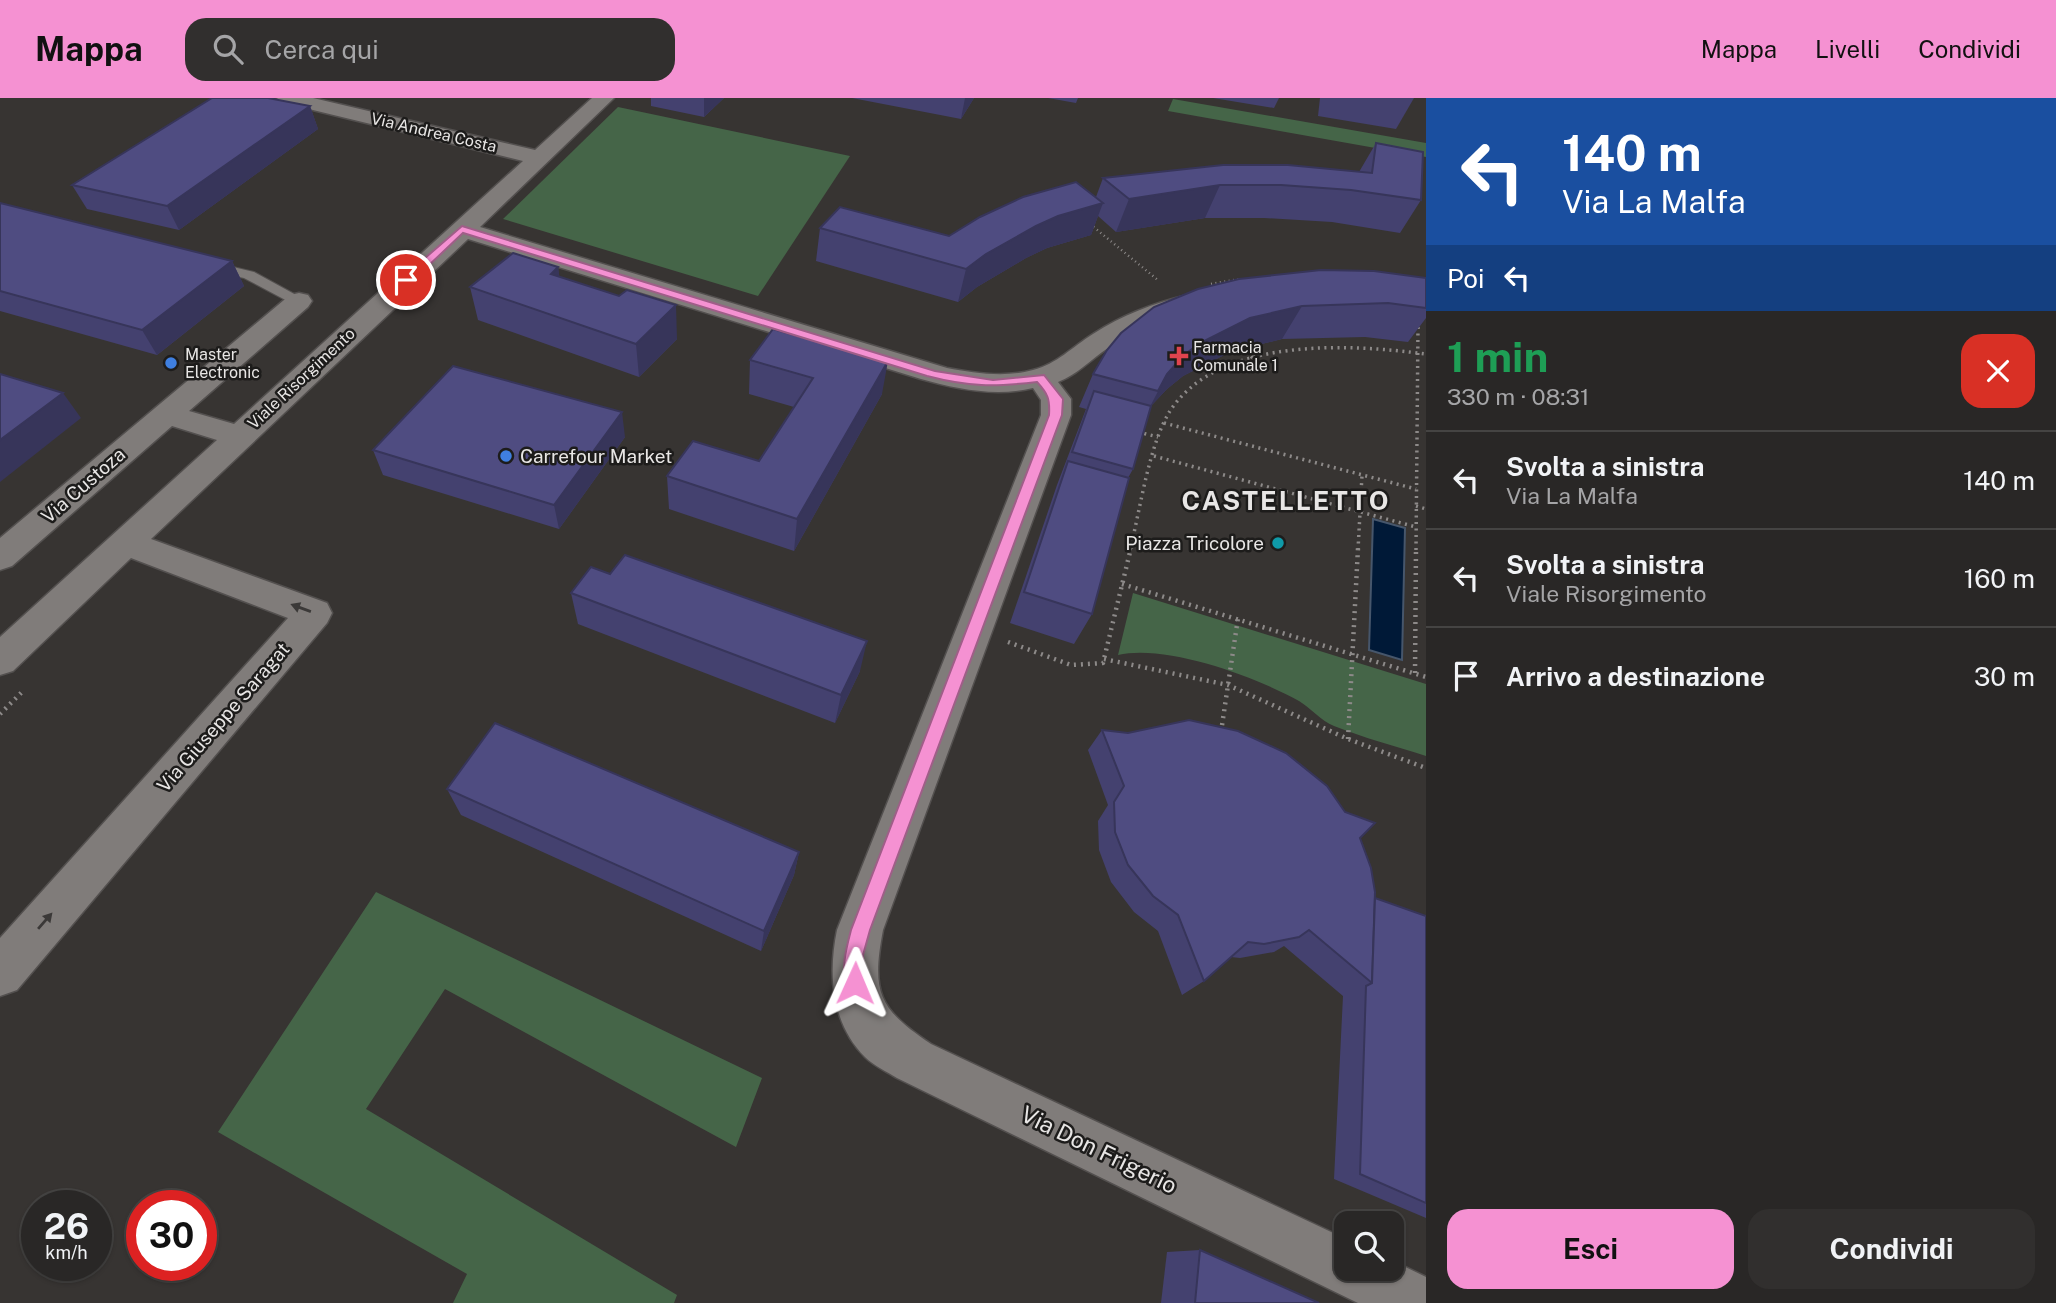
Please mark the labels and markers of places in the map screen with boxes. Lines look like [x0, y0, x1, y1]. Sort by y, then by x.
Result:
pin [376, 250, 436, 310]
place label: Farmacia Comunale 1 [1193, 338, 1278, 375]
place label: Master Electronic [185, 345, 260, 382]
marker: Farmacia Comunale 1 [1171, 348, 1187, 364]
marker: Master Electronic [163, 355, 179, 371]
place label: Carrefour Market [520, 445, 673, 467]
marker: Carrefour Market [498, 448, 514, 464]
place label: Piazza Tricolore [1125, 532, 1264, 554]
marker: Piazza Tricolore [1270, 535, 1286, 551]

